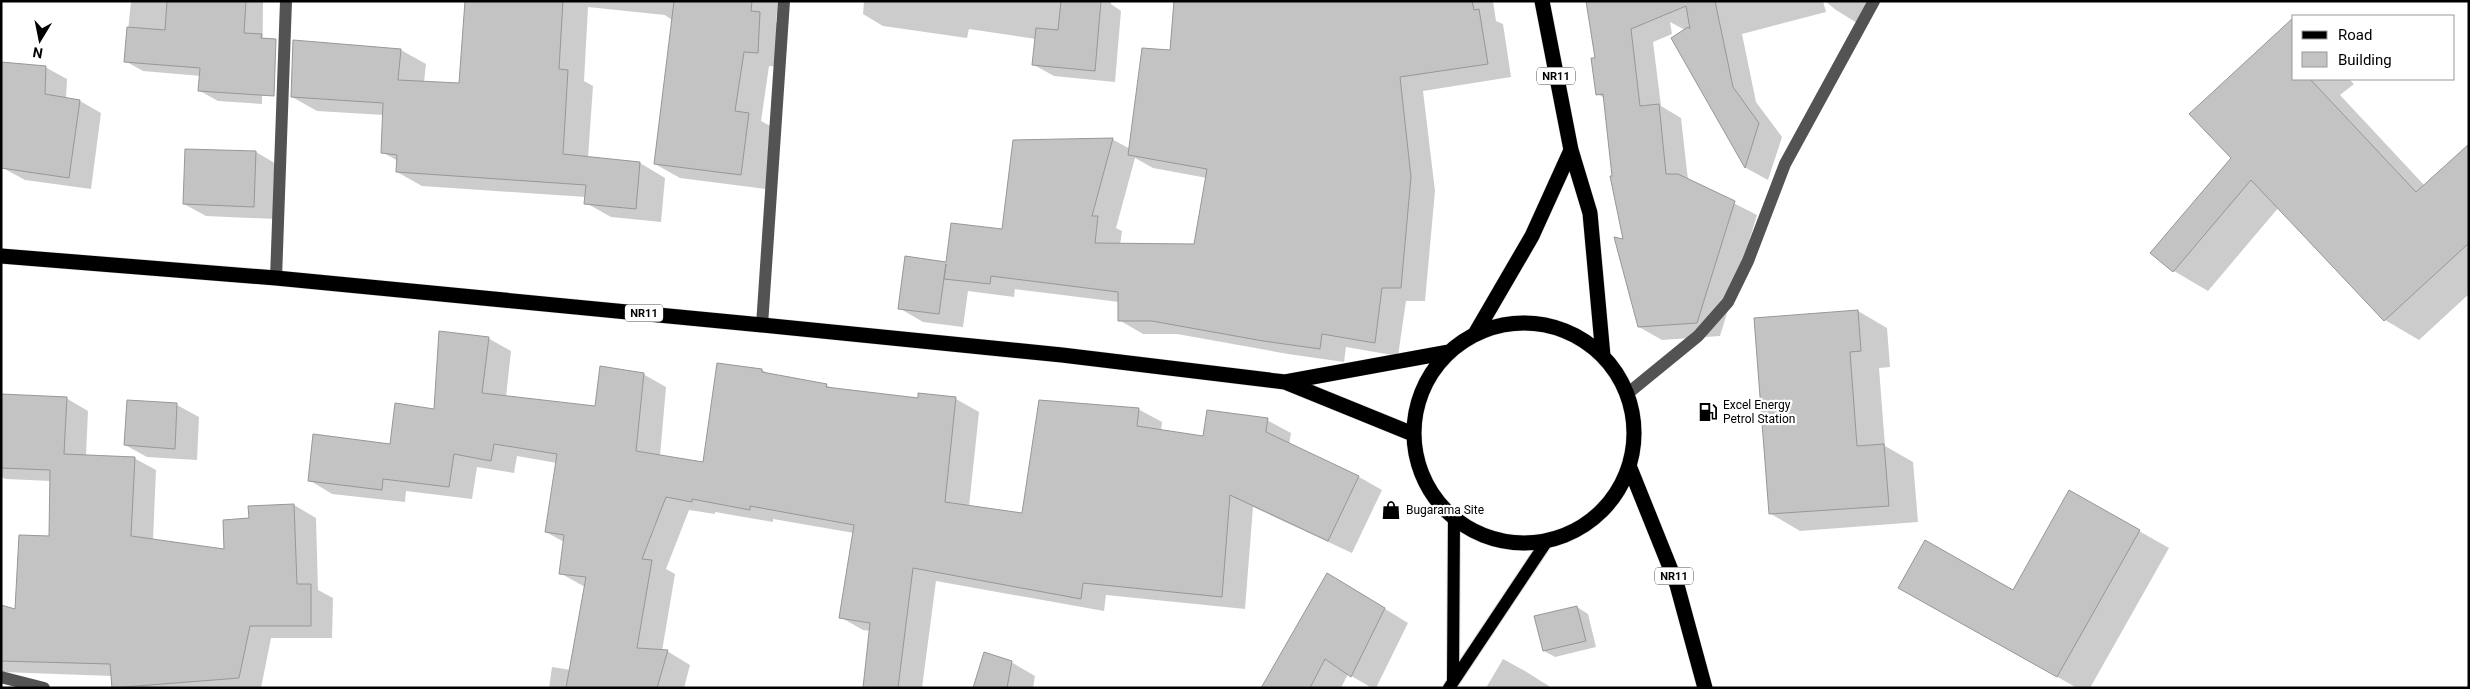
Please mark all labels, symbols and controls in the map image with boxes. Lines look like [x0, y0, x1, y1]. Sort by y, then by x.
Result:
north arrow [15, 15, 65, 65]
legend [2292, 15, 2455, 80]
text: Road [2338, 26, 2372, 44]
text: N [31, 44, 44, 62]
text: Building [2338, 51, 2392, 69]
road number: NR11 [1537, 68, 1575, 84]
road number: NR11 [625, 304, 663, 322]
place label: Excel Energy Petrol Station [1723, 398, 1795, 426]
fuel station icon: Excel Energy Petrol Station [1697, 401, 1719, 423]
shop icon: Bugarama Site [1380, 499, 1402, 521]
place label: Bugarama Site [1406, 503, 1484, 517]
road number: NR11 [1655, 568, 1693, 584]

